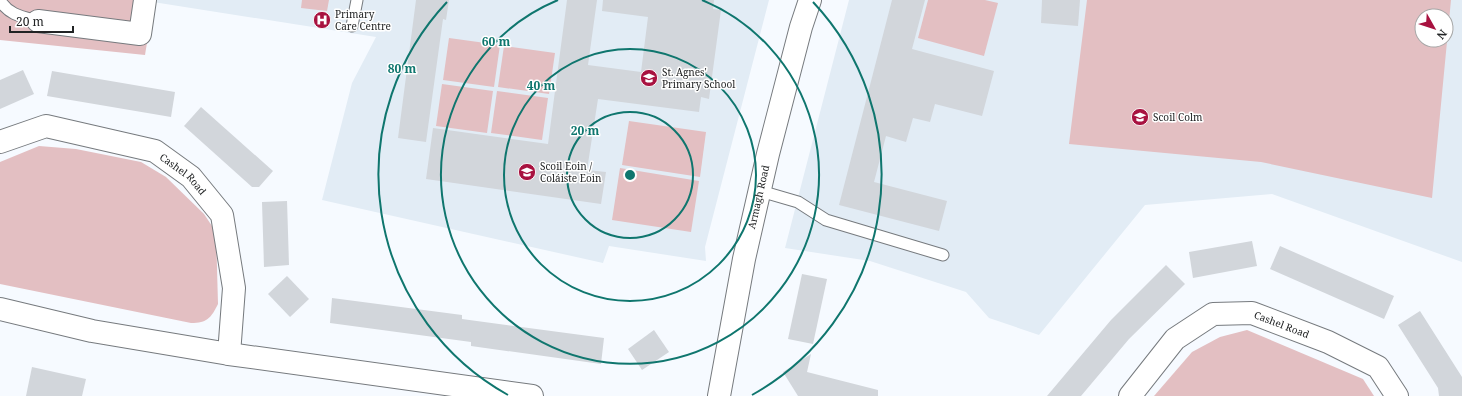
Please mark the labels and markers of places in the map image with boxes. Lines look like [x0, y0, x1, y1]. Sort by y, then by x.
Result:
place label: Primary Care Centre [335, 7, 391, 33]
hospital icon: Primary Care Centre [312, 10, 332, 30]
place label: St. Agnes' Primary School [662, 65, 735, 91]
school or university icon: St. Agnes' Primary School [639, 68, 659, 88]
school or university icon: Scoil Colm [1130, 107, 1150, 127]
place label: Scoil Colm [1153, 110, 1203, 124]
place label: Scoil Eoin / Coláiste Eoin [540, 159, 602, 185]
school or university icon: Scoil Eoin / Coláiste Eoin [517, 162, 537, 182]
centre of rings [623, 168, 637, 182]

